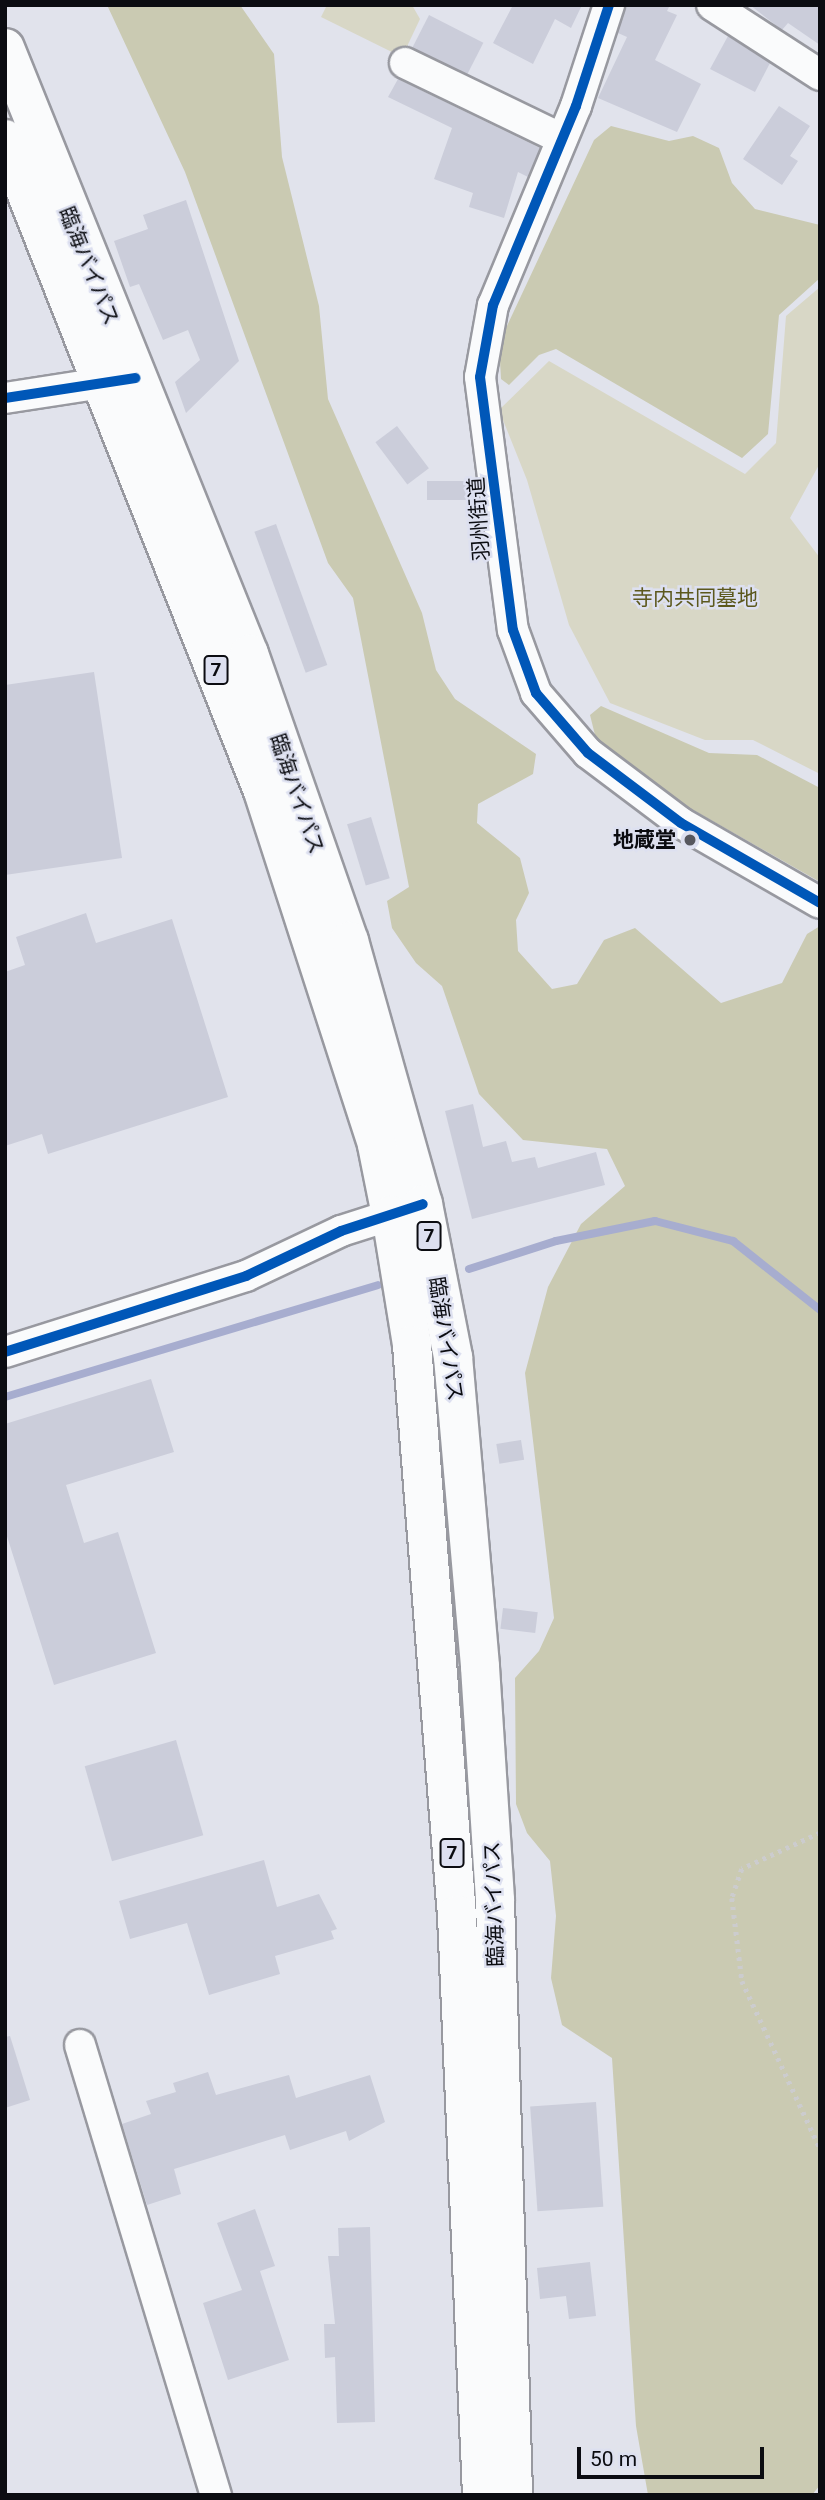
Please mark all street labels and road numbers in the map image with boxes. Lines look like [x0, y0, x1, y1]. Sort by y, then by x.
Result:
street label: 臨海バイパス [54, 203, 124, 329]
street label: 羽州街道 [464, 476, 494, 562]
road number: 7 [202, 654, 230, 685]
street label: 臨海バイパス [265, 730, 329, 858]
road number: 7 [415, 1220, 443, 1252]
street label: 臨海バイパス [424, 1275, 468, 1403]
road number: 7 [438, 1838, 466, 1868]
street label: 臨海バイパス [479, 1841, 509, 1967]

